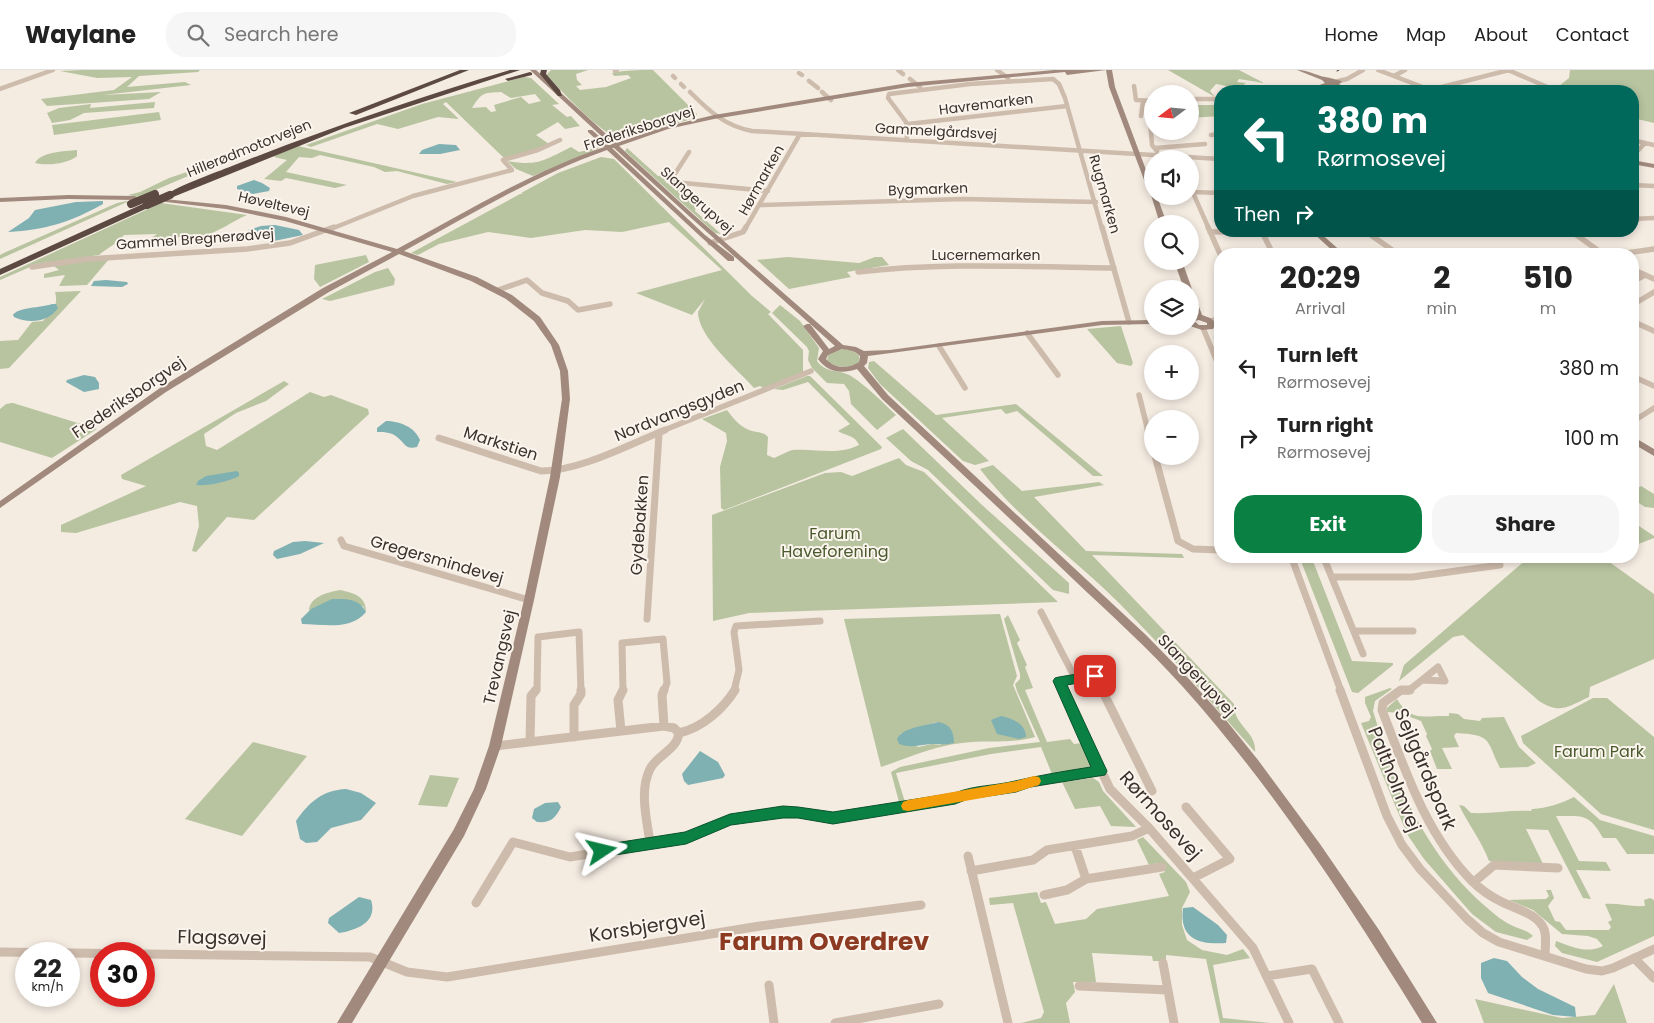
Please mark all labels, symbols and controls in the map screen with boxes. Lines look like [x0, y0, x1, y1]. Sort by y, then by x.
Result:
search box [166, 12, 516, 57]
text: Waylane [25, 18, 136, 51]
icon: search [184, 21, 212, 49]
text: Search here [224, 21, 339, 48]
text: Home [1324, 22, 1378, 47]
text: Map [1406, 22, 1446, 47]
text: About [1474, 22, 1528, 47]
text: Contact [1556, 22, 1629, 47]
north arrow [1144, 85, 1199, 140]
map controls [1144, 85, 1199, 465]
street label: Havremarken [938, 88, 1034, 120]
text: 380 m [1317, 96, 1428, 145]
street label: Frederiksborgvej [581, 101, 697, 155]
icon: left [1234, 105, 1299, 170]
street label: Hillerødmotorvejen [184, 114, 314, 182]
street label: Gammelgårdsvej [874, 118, 998, 144]
street label: Hørmarken [733, 141, 789, 219]
text: Rørmosevej [1317, 143, 1446, 174]
button: sound [1144, 150, 1199, 205]
street label: Rugmarken [1084, 152, 1126, 236]
street label: Slangerupvej [656, 162, 738, 238]
street label: Bygmarken [888, 178, 968, 200]
street label: Høveltevej [236, 186, 312, 222]
icon: right [1290, 200, 1318, 228]
text: Then [1234, 201, 1280, 228]
button: search [1144, 215, 1199, 270]
street label: Gammel Bregnerødvej [115, 224, 275, 254]
street label: Lucernemarken [931, 245, 1041, 265]
text: 20:29 [1280, 256, 1361, 299]
text: 2 [1433, 256, 1450, 299]
text: 510 [1523, 256, 1573, 299]
button: layers [1144, 280, 1199, 335]
text: Arrival [1295, 297, 1345, 320]
text: min [1426, 297, 1457, 320]
text: m [1540, 297, 1556, 320]
text: Turn left [1277, 342, 1358, 369]
button: + [1144, 345, 1199, 400]
street label: Frederiksborgvej [67, 351, 189, 444]
icon: left [1234, 354, 1262, 382]
text: 380 m [1559, 355, 1619, 382]
text: Rørmosevej [1277, 371, 1371, 394]
street label: Nordvangsgyden [611, 374, 748, 447]
button: − [1144, 410, 1199, 465]
text: Turn right [1277, 412, 1373, 439]
street label: Markstien [461, 421, 541, 466]
icon: right [1234, 424, 1262, 452]
text: 100 m [1564, 425, 1619, 452]
text: Rørmosevej [1277, 441, 1371, 464]
street label: Gydebakken [625, 474, 654, 576]
button: Exit [1234, 495, 1422, 553]
button: Share [1432, 495, 1619, 553]
park label: Farum Haveforening [781, 522, 889, 563]
street label: Gregersmindevej [368, 529, 506, 590]
street label: Trevangsvej [477, 607, 522, 707]
street label: Slangerupvej [1152, 629, 1241, 722]
pin [1074, 655, 1116, 697]
icon: arrive [1081, 662, 1109, 690]
street label: Sejlgårdspark [1388, 704, 1464, 835]
street label: Paltholmvej [1361, 723, 1428, 836]
park label: Farum Park [1554, 740, 1645, 763]
street label: Rørmosevej [1113, 765, 1208, 866]
position arrow [575, 824, 627, 876]
street label: Korsbjergvej [587, 904, 707, 949]
street label: Flagsøvej [177, 923, 267, 952]
district label: Farum Overdrev [719, 924, 929, 959]
speed limit sign: 30 [90, 942, 155, 1007]
text: 22 [33, 951, 62, 986]
text: km/h [32, 978, 63, 995]

